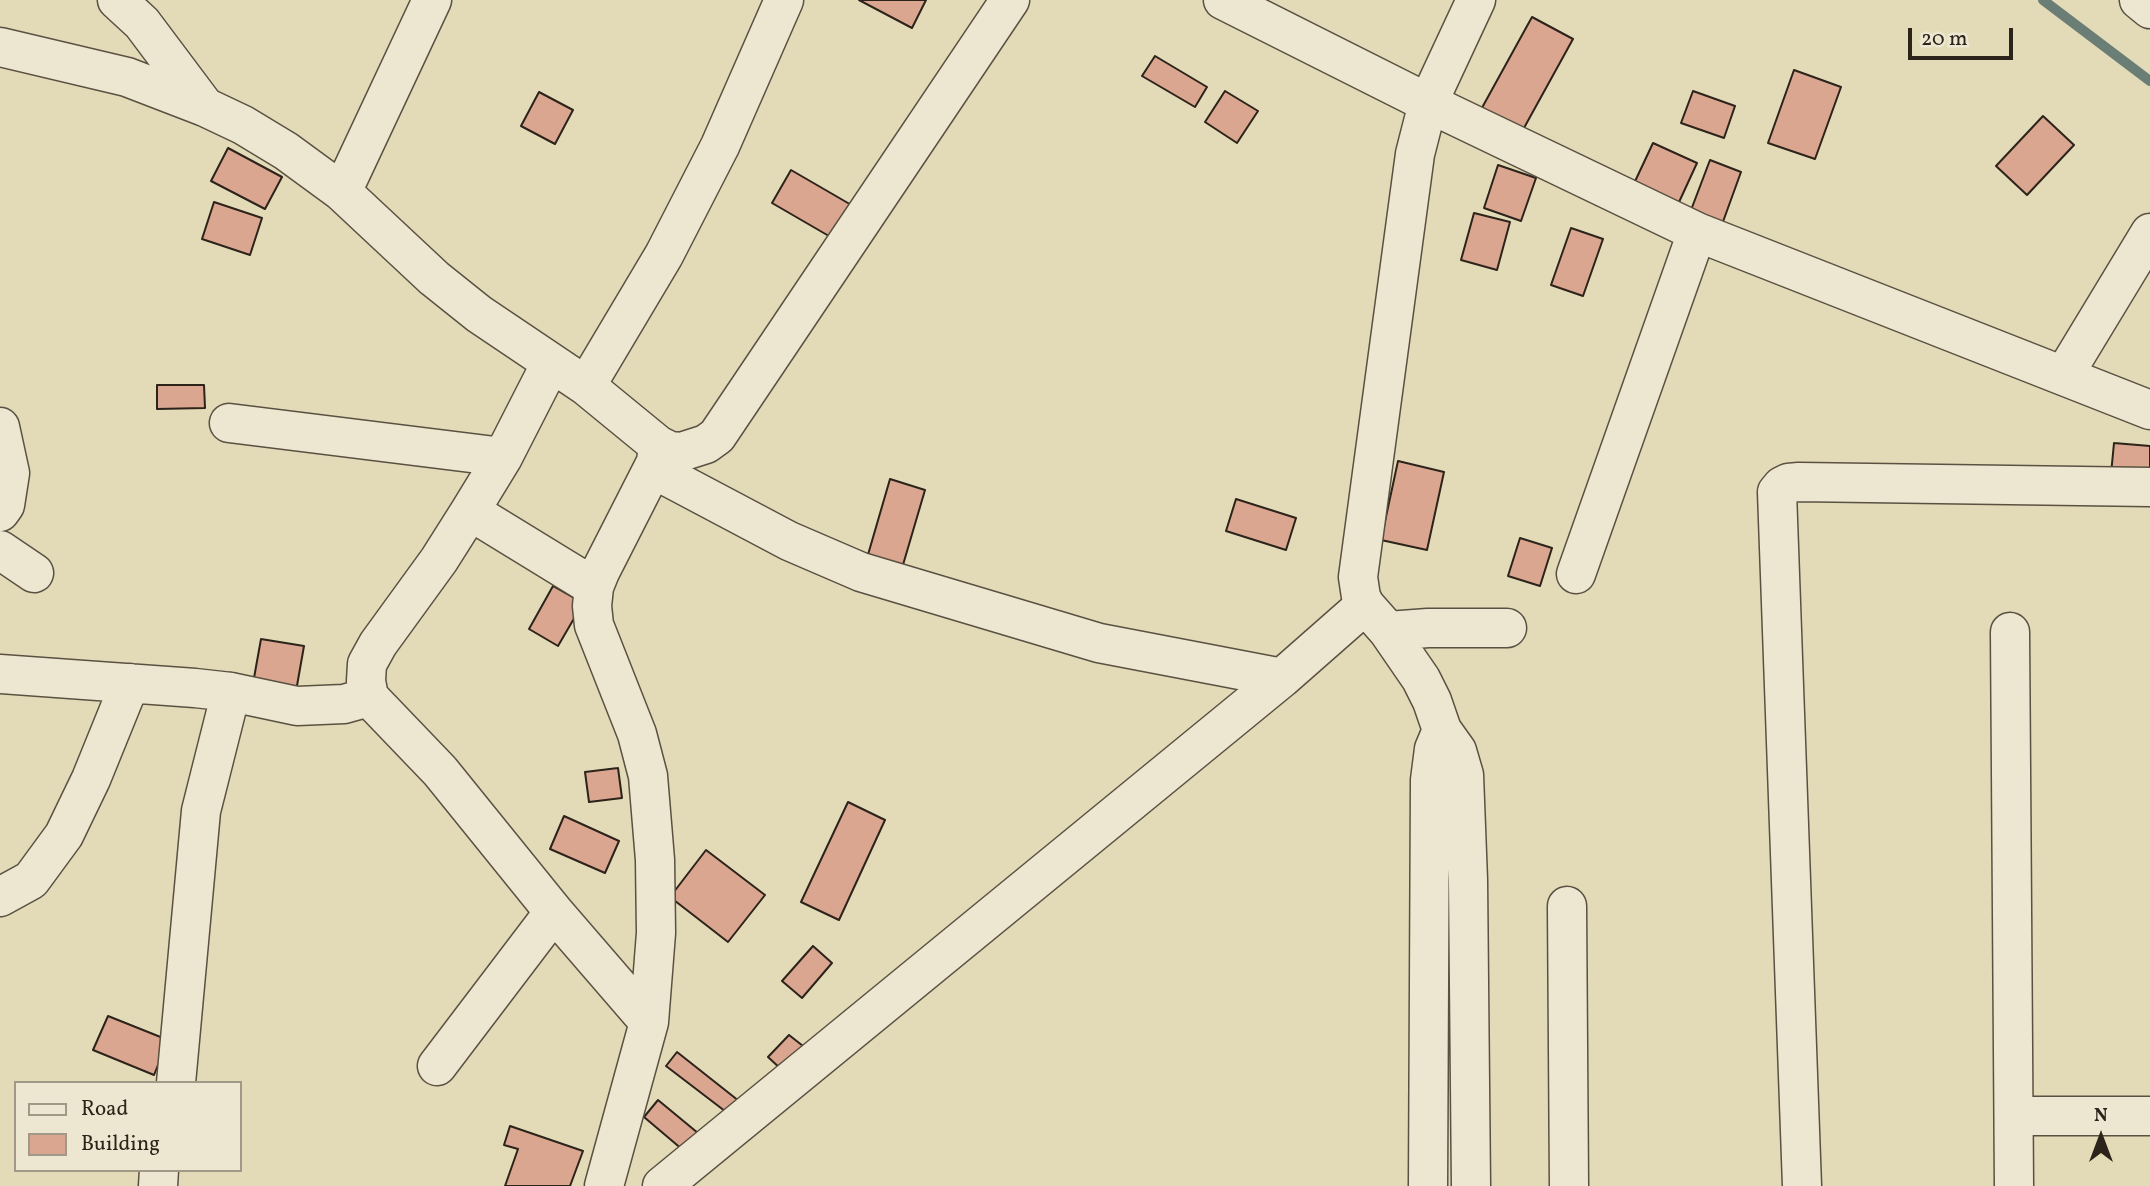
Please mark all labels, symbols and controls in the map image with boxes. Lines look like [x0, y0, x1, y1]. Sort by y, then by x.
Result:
scale bar [1912, 14, 2017, 58]
text: 20 m [1921, 25, 1967, 54]
legend [14, 1081, 242, 1172]
text: Road [81, 1095, 128, 1124]
north arrow [2066, 1102, 2136, 1172]
text: N [2094, 1103, 2108, 1129]
text: Building [81, 1130, 160, 1159]

